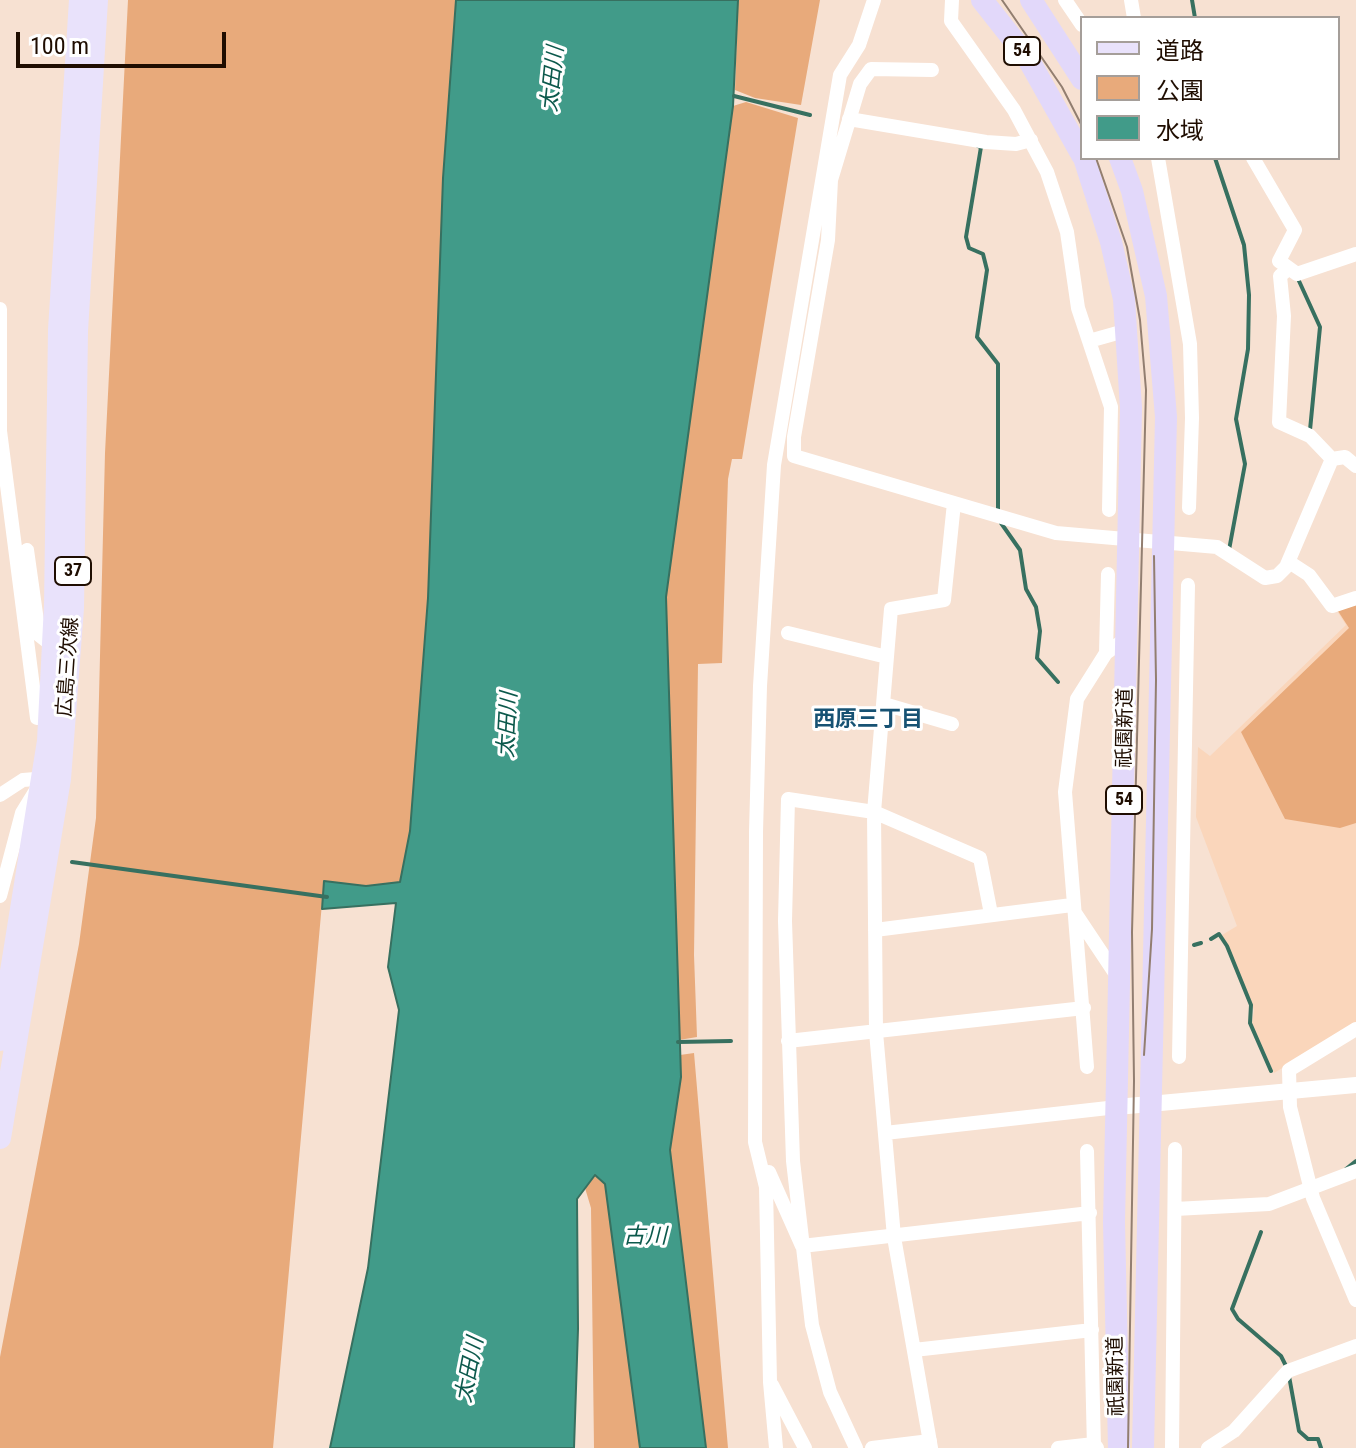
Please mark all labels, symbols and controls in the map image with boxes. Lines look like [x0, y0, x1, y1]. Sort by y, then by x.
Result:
scale bar [20, 16, 230, 66]
legend [1080, 16, 1340, 160]
text: 100 m [30, 32, 89, 60]
road number: 54 [1004, 37, 1040, 65]
text: 道路 [1156, 37, 1204, 65]
water label: 太田川 [537, 45, 571, 113]
text: 公園 [1156, 77, 1204, 105]
text: 水域 [1156, 117, 1204, 145]
road number: 37 [55, 557, 91, 585]
street label: 広島三次線 [54, 616, 84, 718]
street label: 祇園新道 [1113, 688, 1139, 768]
water label: 太田川 [494, 691, 524, 759]
district label: 西原三丁目 [813, 707, 923, 733]
road number: 54 [1106, 786, 1142, 814]
water label: 古川 [623, 1224, 667, 1250]
water label: 太田川 [452, 1335, 490, 1405]
street label: 祇園新道 [1104, 1336, 1130, 1416]

